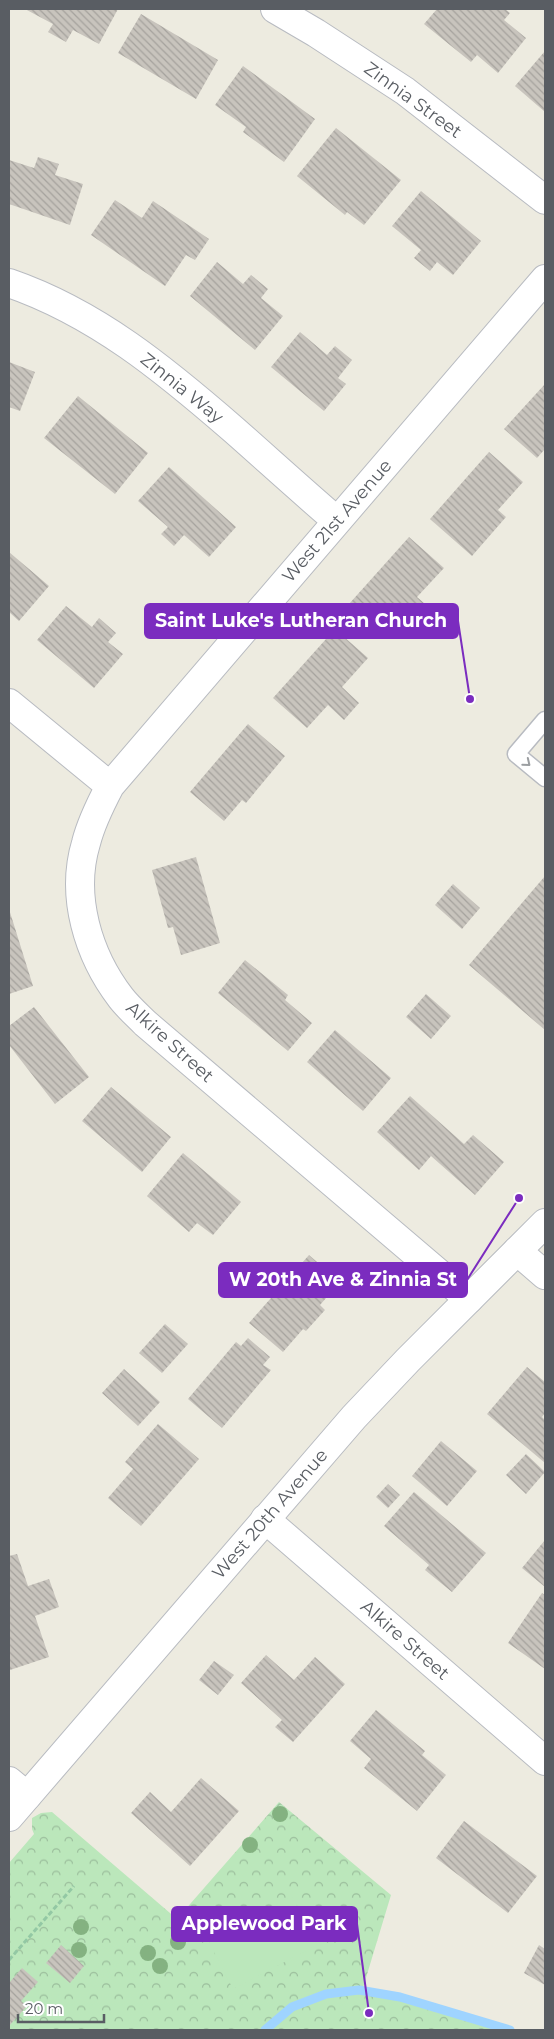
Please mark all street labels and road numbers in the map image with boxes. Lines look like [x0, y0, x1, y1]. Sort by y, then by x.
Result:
street label: Zinnia Street [360, 57, 466, 143]
street label: Zinnia Way [136, 348, 228, 428]
street label: West 21st Avenue [277, 455, 397, 587]
street label: Alkire Street [122, 997, 218, 1087]
street label: West 20th Avenue [208, 1444, 333, 1584]
street label: Alkire Street [356, 1595, 454, 1685]

